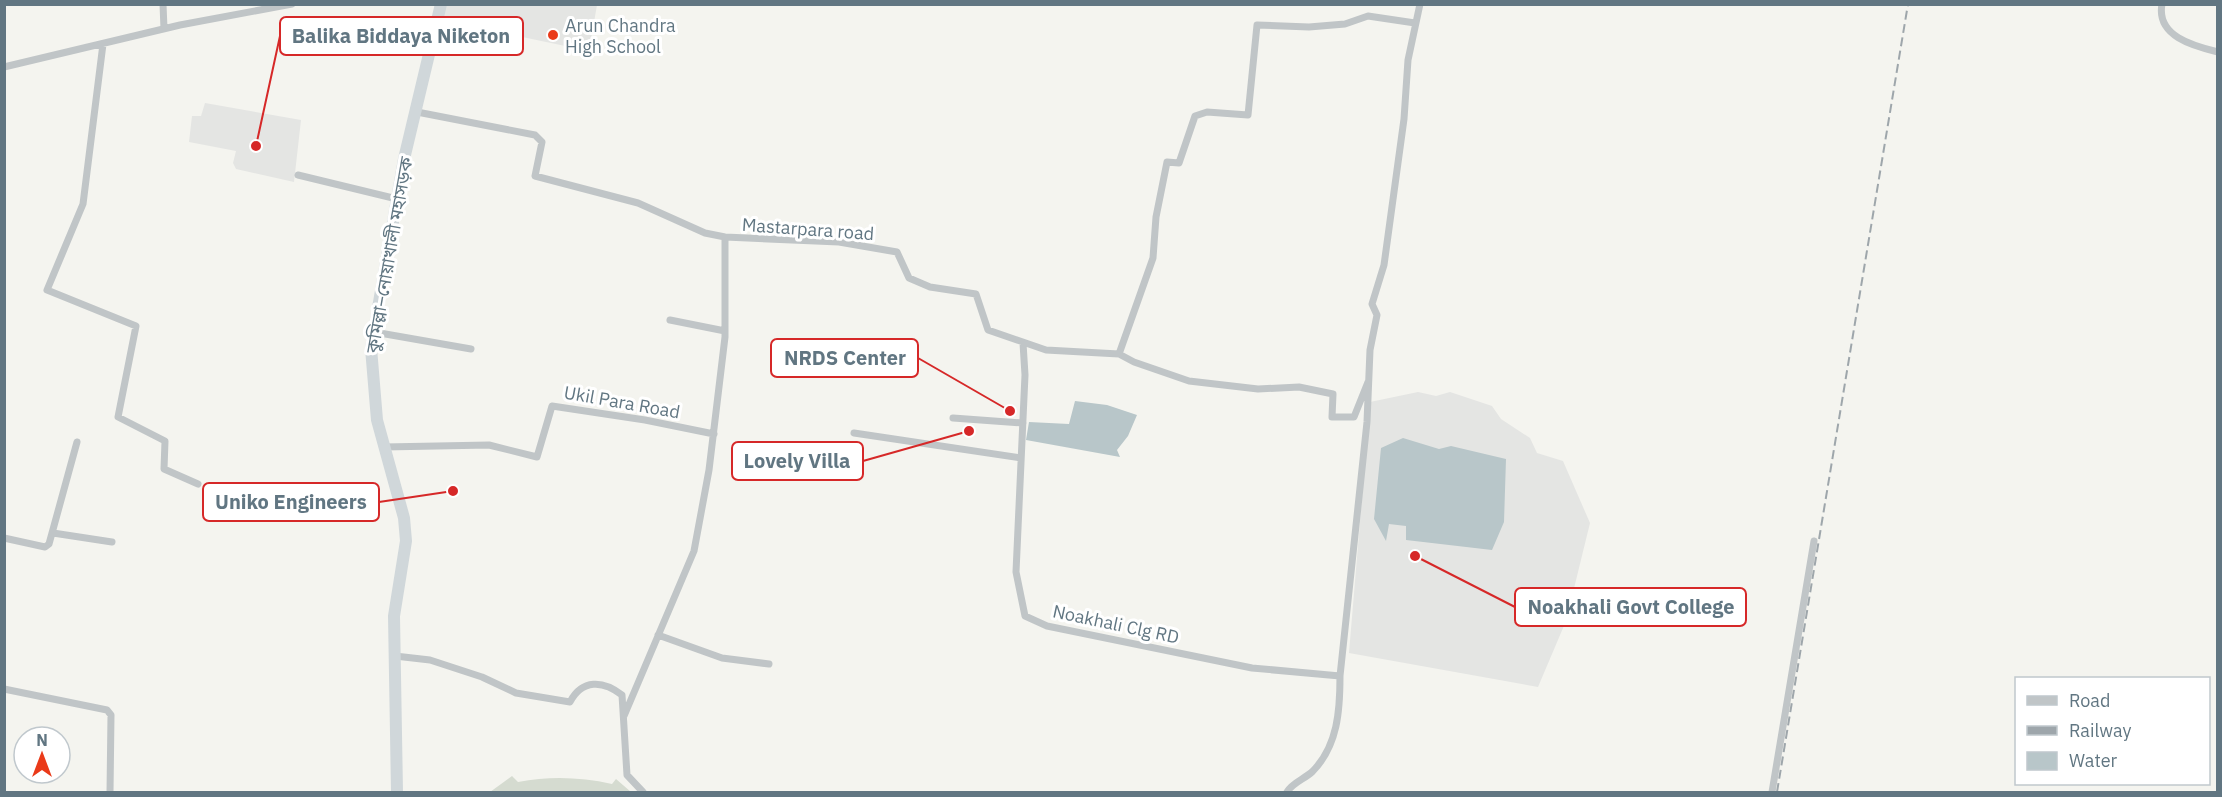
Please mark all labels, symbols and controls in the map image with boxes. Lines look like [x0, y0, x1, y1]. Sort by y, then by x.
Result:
place label: Arun Chandra High School [565, 14, 676, 58]
callout: Balika Biddaya Niketon [280, 17, 523, 55]
text: Balika Biddaya Niketon [292, 22, 510, 49]
marker: Arun Chandra High School [546, 28, 560, 42]
street label: কুমিল্লা–নোয়াখালী মহাসড়ক [360, 155, 418, 356]
street label: Mastarpara road [741, 213, 875, 245]
callout: NRDS Center [771, 339, 918, 377]
text: NRDS Center [784, 344, 906, 371]
street label: Ukil Para Road [562, 380, 682, 424]
callout: Lovely Villa [732, 442, 863, 480]
text: Lovely Villa [744, 447, 850, 474]
callout: Uniko Engineers [203, 483, 379, 521]
text: Uniko Engineers [215, 488, 367, 515]
callout: Noakhali Govt College [1515, 588, 1746, 626]
text: Noakhali Govt College [1528, 593, 1734, 620]
street label: Noakhali Clg RD [1051, 599, 1181, 649]
legend [2015, 677, 2210, 785]
text: Road [2069, 689, 2110, 712]
text: Railway [2069, 719, 2131, 742]
north arrow [12, 725, 72, 785]
text: N [36, 730, 48, 750]
text: Water [2069, 749, 2118, 772]

